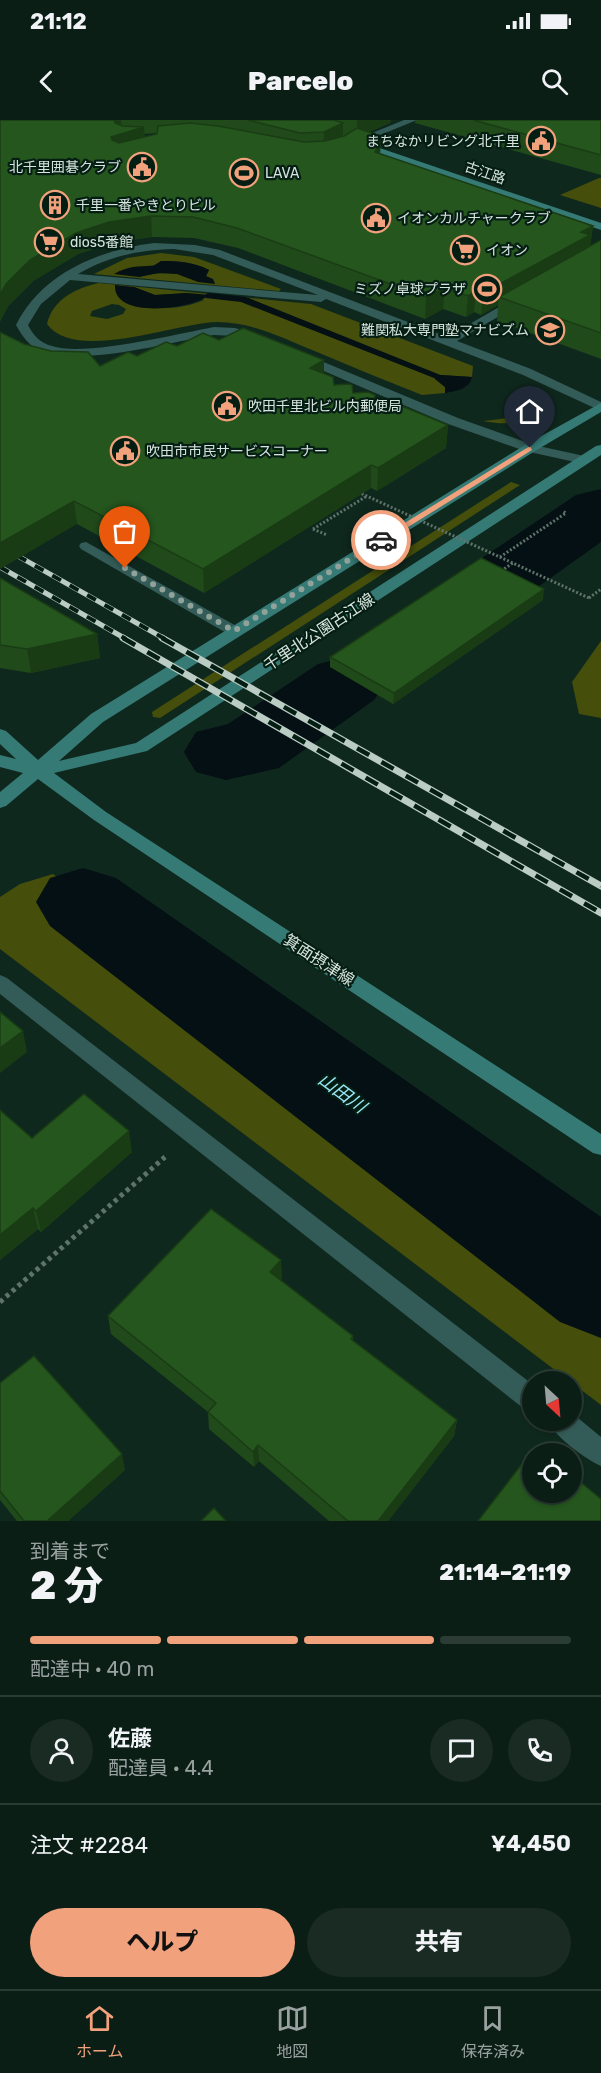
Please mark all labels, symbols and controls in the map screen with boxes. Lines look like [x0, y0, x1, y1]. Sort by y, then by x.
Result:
text: 21:12 [30, 8, 87, 35]
icon: back [30, 65, 63, 98]
text: Parcelo [248, 65, 353, 97]
icon: search [538, 65, 571, 98]
public building icon: まちなかリビング北千里 [525, 125, 557, 157]
place label: まちなかリビング北千里 [366, 133, 520, 150]
public building icon: 北千里囲碁クラブ [126, 151, 158, 183]
sports icon: LAVA [228, 157, 260, 189]
street label: 古江路 [462, 158, 508, 188]
place label: 北千里囲碁クラブ [9, 159, 121, 176]
place label: LAVA [265, 165, 300, 182]
building icon: 千里一番やきとりビル [39, 189, 71, 221]
place label: 千里一番やきとりビル [76, 197, 216, 214]
public building icon: イオンカルチャークラブ [360, 202, 392, 234]
place label: イオンカルチャークラブ [397, 210, 551, 227]
supermarket icon: dios5番館 [33, 226, 65, 258]
place label: dios5番館 [70, 234, 133, 251]
supermarket icon: イオン [449, 234, 481, 266]
place label: イオン [486, 242, 528, 259]
sports icon: ミズノ卓球プラザ [471, 273, 503, 305]
place label: ミズノ卓球プラザ [354, 281, 466, 298]
school or university icon: 難関私大専門塾マナビズム [534, 314, 566, 346]
place label: 難関私大専門塾マナビズム [361, 322, 529, 339]
pin [504, 386, 555, 448]
public building icon: 吹田千里北ビル内郵便局 [211, 390, 243, 422]
icon: home [513, 395, 546, 428]
place label: 吹田千里北ビル内郵便局 [248, 398, 402, 415]
public building icon: 吹田市市民サービスコーナー [109, 435, 141, 467]
place label: 吹田市市民サービスコーナー [146, 443, 328, 460]
pin [99, 506, 150, 568]
courier [351, 510, 411, 570]
icon: bag [108, 515, 141, 548]
icon: car [365, 524, 398, 557]
street label: 千里北公園古江線 [260, 589, 378, 675]
street label: 箕面摂津線 [280, 930, 358, 990]
water label: 山田川 [314, 1068, 372, 1119]
north arrow [522, 1371, 582, 1431]
map controls [522, 1371, 582, 1503]
button: locate [522, 1443, 582, 1503]
text: 到着まで [30, 1539, 110, 1563]
text: 21:14–21:19 [439, 1559, 571, 1586]
text: 2 分 [30, 1563, 103, 1609]
text: 配達中 · 40 m [30, 1657, 154, 1681]
button: person [30, 1719, 93, 1782]
button: chat [430, 1719, 493, 1782]
button: phone [508, 1719, 571, 1782]
text: 佐藤 [108, 1725, 152, 1752]
text: 配達員 · 4.4 [108, 1756, 214, 1780]
text: ¥4,450 [491, 1830, 571, 1857]
text: 注文 #2284 [30, 1832, 148, 1859]
button: ヘルプ [30, 1908, 295, 1977]
button: 共有 [307, 1908, 571, 1977]
tab: ホーム [76, 2002, 124, 2062]
tab: 地図 [276, 2002, 309, 2062]
tab: 保存済み [461, 2002, 525, 2062]

